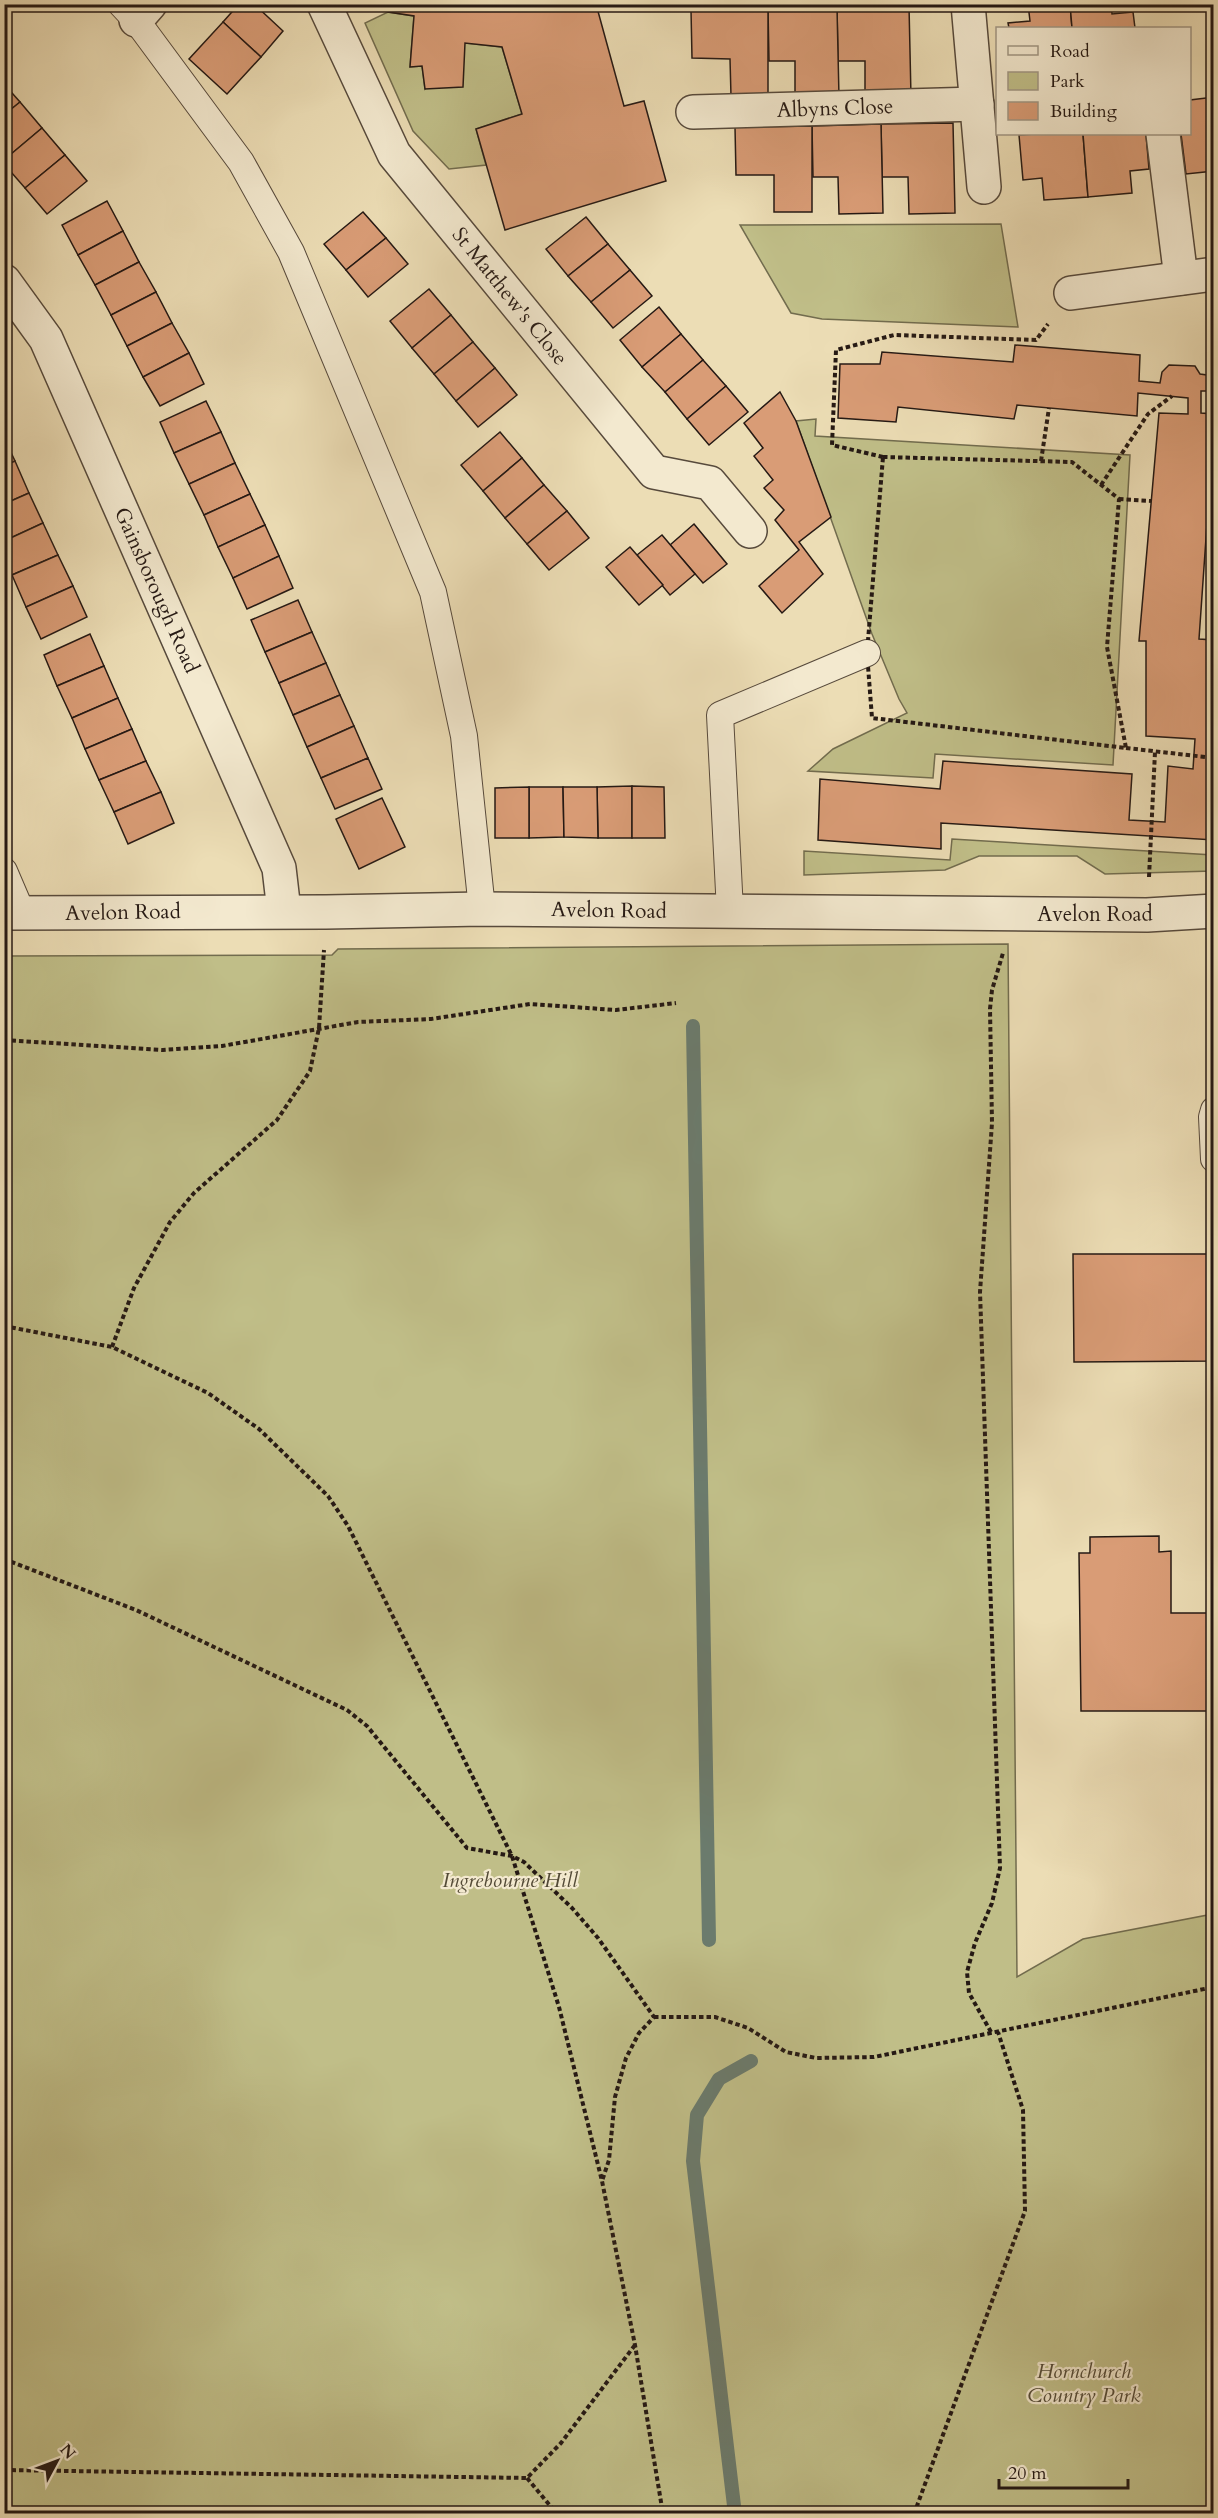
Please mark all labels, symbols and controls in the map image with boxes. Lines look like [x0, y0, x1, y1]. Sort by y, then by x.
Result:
legend [996, 27, 1191, 135]
text: Road [1050, 39, 1090, 64]
text: Park [1050, 69, 1085, 94]
street label: Albyns Close [776, 92, 894, 125]
text: Building [1050, 99, 1118, 124]
street label: St Matthew's Close [445, 221, 574, 371]
street label: Gainsborough Road [107, 503, 206, 678]
street label: Avelon Road [551, 895, 667, 926]
street label: Avelon Road [65, 897, 181, 928]
street label: Avelon Road [1037, 900, 1153, 929]
park label: Ingrebourne Hill [442, 1866, 579, 1895]
park label: Hornchurch Country Park [1027, 2357, 1141, 2410]
north arrow [27, 2431, 87, 2491]
text: N [55, 2439, 80, 2464]
scale bar [999, 2452, 1128, 2490]
text: 20 m [1008, 2461, 1047, 2486]

